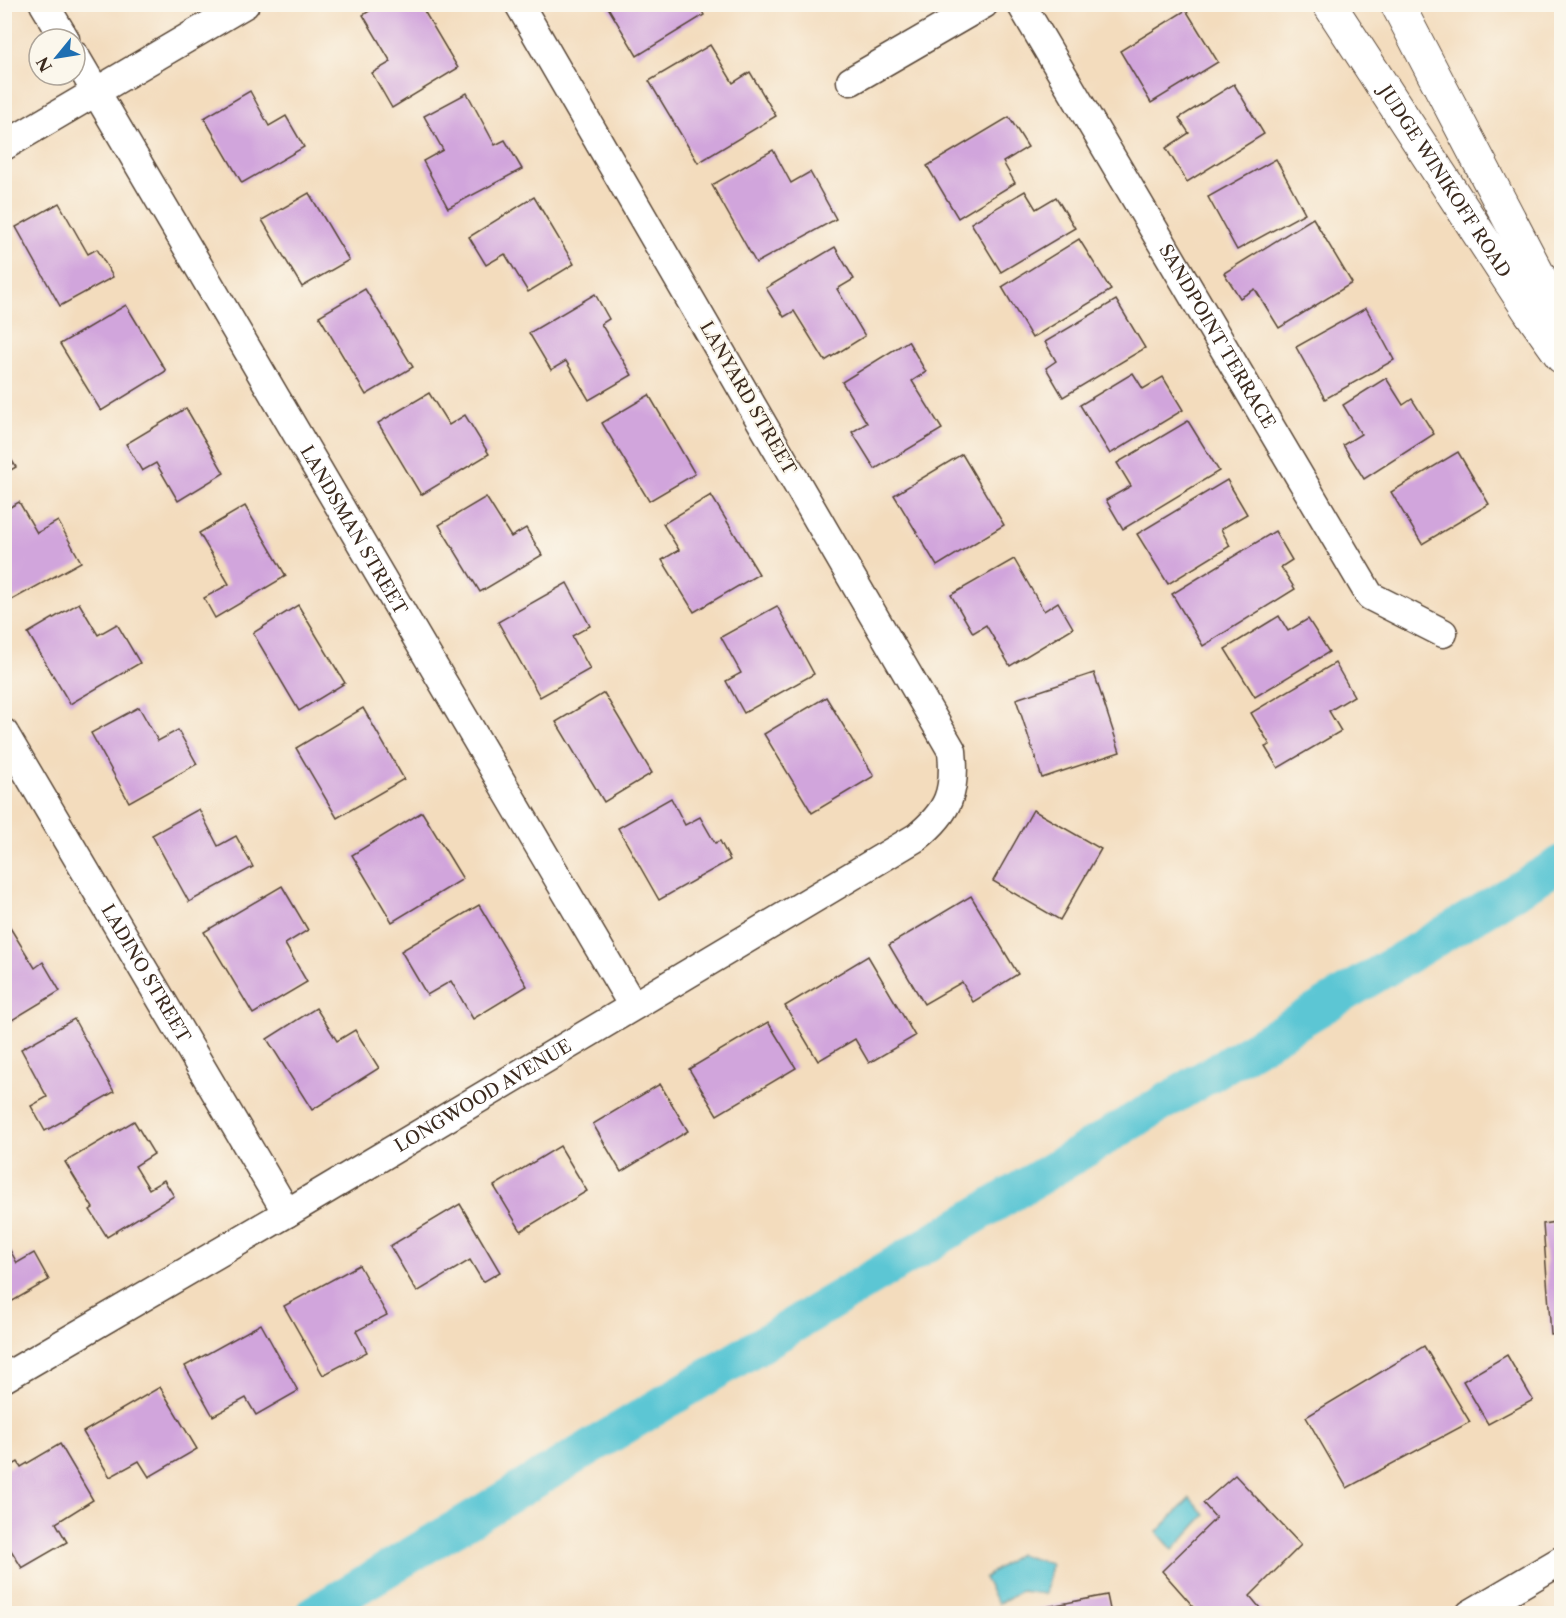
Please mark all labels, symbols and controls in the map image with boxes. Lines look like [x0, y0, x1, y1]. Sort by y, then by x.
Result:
north arrow [27, 27, 87, 87]
text: N [32, 53, 56, 76]
street label: JUDGE WINIKOFF ROAD [1373, 79, 1516, 282]
street label: SANDPOINT TERRACE [1154, 240, 1280, 433]
street label: LANYARD STREET [695, 318, 801, 479]
street label: LANDSMAN STREET [295, 442, 412, 619]
street label: LADINO STREET [96, 900, 195, 1047]
street label: LONGWOOD AVENUE [391, 1035, 575, 1157]

